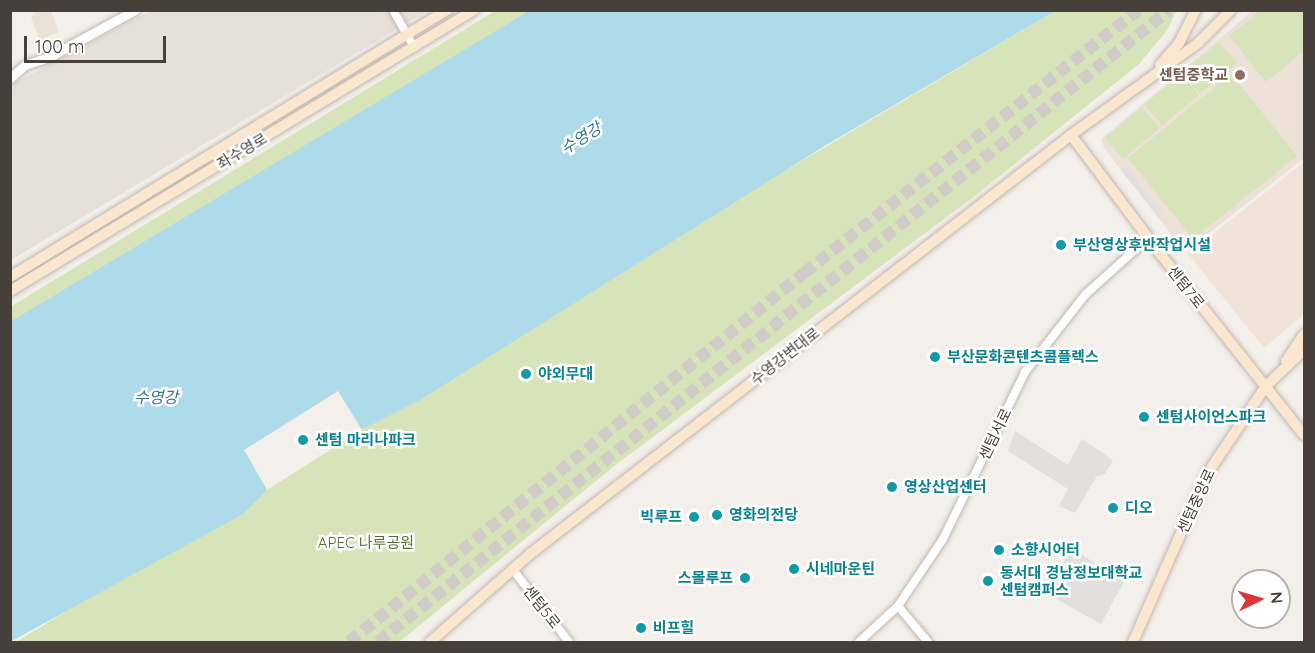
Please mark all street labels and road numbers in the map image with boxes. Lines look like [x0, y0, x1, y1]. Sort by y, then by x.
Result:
street label: 좌수영로 [214, 129, 270, 173]
street label: 센텀7로 [1164, 262, 1208, 312]
street label: 수영강변대로 [747, 323, 823, 389]
street label: 센텀서로 [975, 405, 1015, 463]
street label: 센텀중앙로 [1173, 466, 1219, 536]
street label: 센텀5로 [520, 582, 564, 632]

